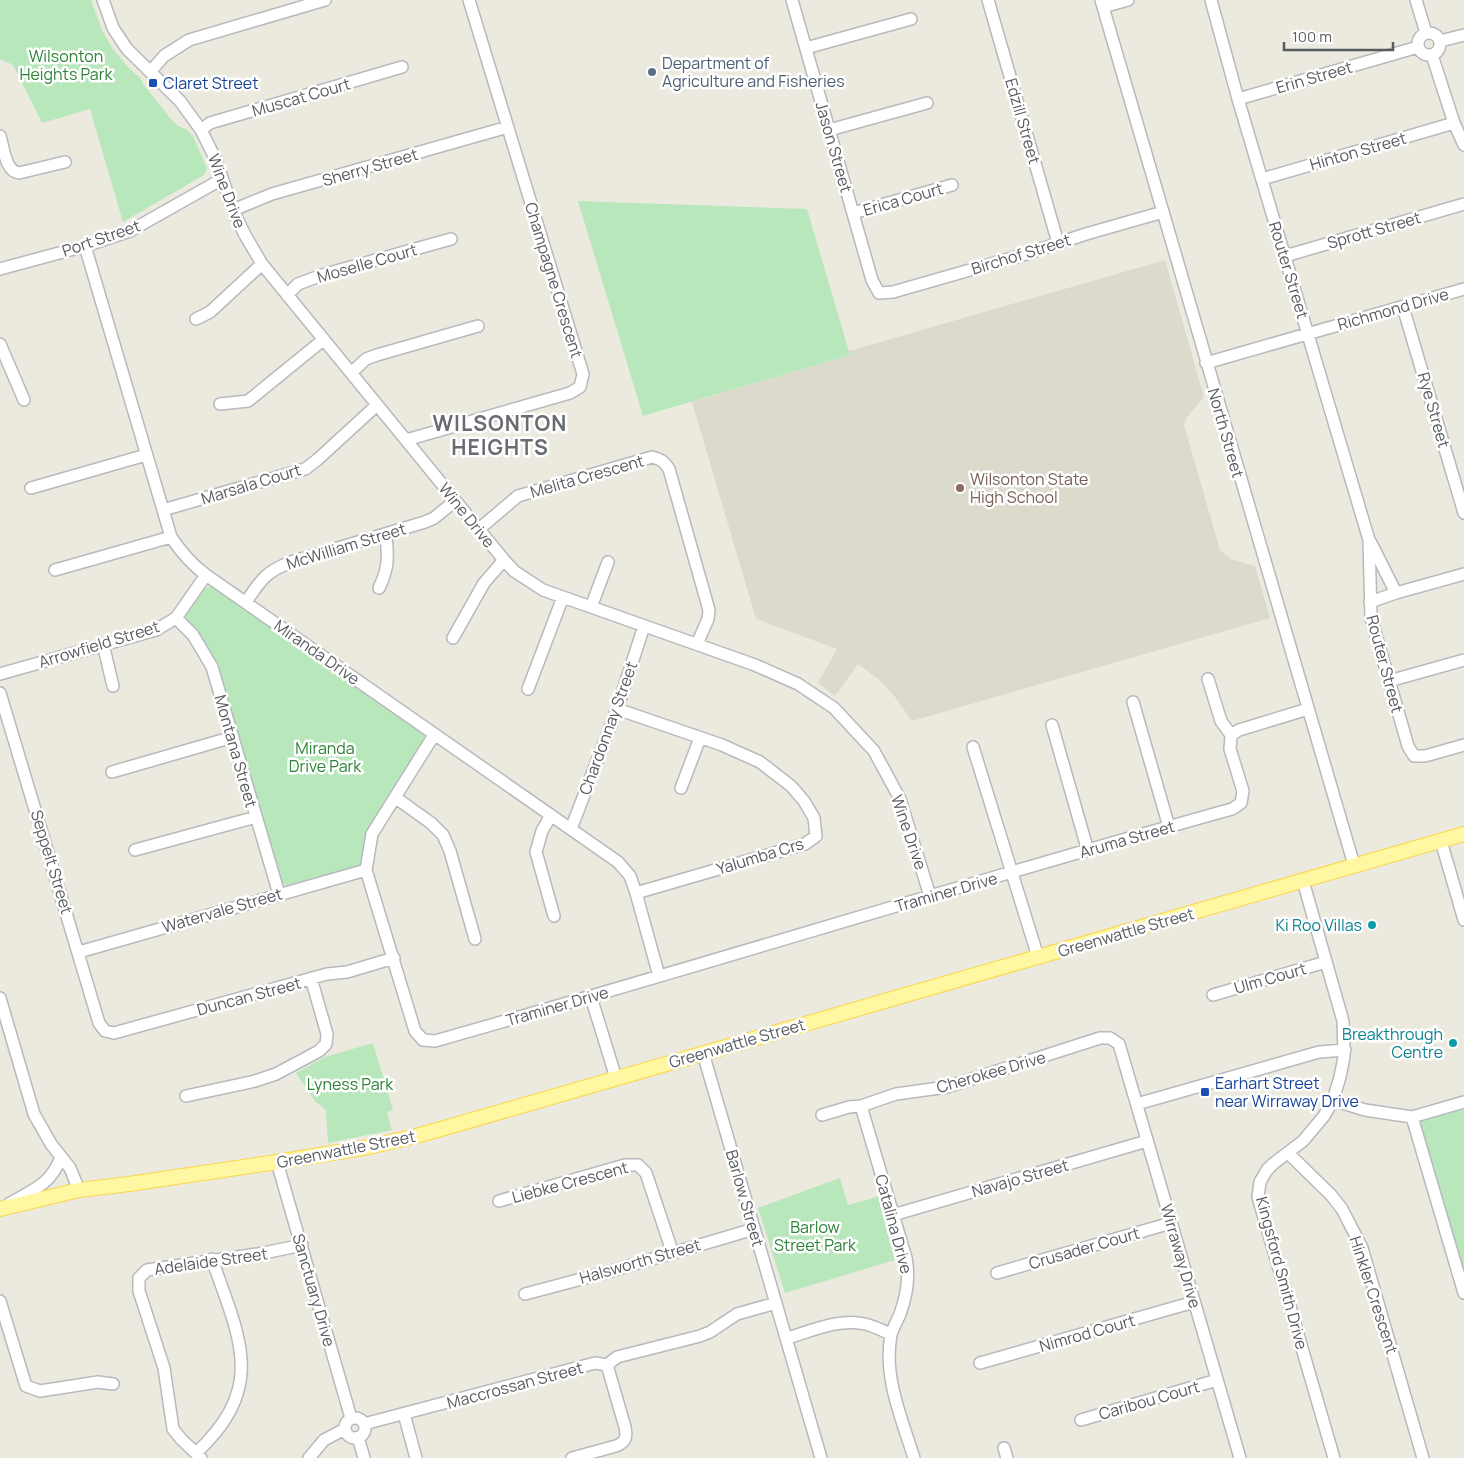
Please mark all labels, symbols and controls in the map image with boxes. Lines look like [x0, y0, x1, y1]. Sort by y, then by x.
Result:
scale bar [1284, 20, 1393, 52]
text: 100 m [1292, 26, 1332, 47]
park label: Wilsonton Heights Park [20, 45, 114, 85]
place label: Department of Agriculture and Fisheries [662, 52, 845, 92]
street label: Erin Street [1273, 56, 1355, 98]
marker: Department of Agriculture and Fisheries [646, 66, 658, 78]
place label: Claret Street [163, 72, 259, 94]
street label: Muscat Court [249, 72, 353, 122]
street label: Edzill Street [1000, 75, 1046, 167]
marker: Claret Street [147, 77, 159, 89]
street label: Jason Street [810, 99, 858, 195]
street label: Hinton Street [1307, 127, 1409, 175]
street label: Sherry Street [319, 143, 421, 191]
street label: Wine Drive [203, 151, 251, 231]
street label: Erica Court [861, 177, 945, 221]
street label: Champagne Crescent [520, 199, 588, 361]
street label: Sprott Street [1325, 206, 1423, 254]
street label: Port Street [59, 214, 143, 262]
street label: Router Street [1264, 219, 1314, 321]
street label: Birchof Street [969, 228, 1073, 280]
street label: Moselle Court [314, 238, 420, 288]
street label: Richmond Drive [1335, 283, 1451, 335]
street label: Rye Street [1413, 370, 1455, 450]
street label: North Street [1203, 386, 1249, 480]
district label: WILSONTON HEIGHTS [433, 409, 567, 461]
street label: Melita Crescent [528, 449, 646, 503]
street label: Marsala Court [198, 458, 304, 510]
place label: Wilsonton State High School [970, 468, 1088, 508]
street label: Wine Drive [434, 478, 500, 552]
marker: Wilsonton State High School [954, 482, 966, 494]
street label: McWilliam Street [283, 517, 409, 575]
street label: Router Street [1361, 613, 1409, 715]
street label: Miranda Drive [270, 614, 364, 690]
street label: Arrowfield Street [36, 615, 162, 673]
street label: Chardonnay Street [574, 658, 642, 798]
street label: Montana Street [209, 692, 263, 810]
park label: Miranda Drive Park [289, 737, 362, 777]
street label: Wine Drive [886, 792, 932, 872]
street label: Seppelt Street [26, 807, 78, 917]
street label: Aruma Street [1077, 815, 1177, 863]
street label: Yalumba Crs [714, 832, 806, 880]
street label: Traminer Drive [892, 867, 1000, 917]
street label: Watervale Street [159, 882, 285, 938]
street label: Greenwattle Street [1055, 902, 1197, 962]
place label: Ki Roo Villas [1276, 914, 1362, 936]
marker: Ki Roo Villas [1366, 919, 1378, 931]
street label: Ulm Court [1231, 957, 1309, 999]
street label: Duncan Street [194, 972, 304, 1020]
street label: Traminer Drive [503, 981, 611, 1031]
street label: Greenwattle Street [666, 1013, 808, 1073]
place label: Breakthrough Centre [1342, 1023, 1443, 1063]
marker: Breakthrough Centre [1447, 1037, 1459, 1049]
street label: Cherokee Drive [934, 1046, 1048, 1098]
place label: Earhart Street near Wirraway Drive [1215, 1072, 1359, 1112]
park label: Lyness Park [307, 1073, 394, 1095]
marker: Earhart Street near Wirraway Drive [1199, 1086, 1211, 1098]
street label: Greenwattle Street [275, 1125, 417, 1173]
street label: Barlow Street [721, 1147, 769, 1249]
street label: Navajo Street [969, 1154, 1071, 1202]
street label: Liebke Crescent [509, 1156, 631, 1208]
street label: Catalina Drive [870, 1172, 918, 1276]
street label: Kingsford Smith Drive [1251, 1194, 1313, 1352]
street label: Wirraway Drive [1156, 1201, 1206, 1311]
park label: Barlow Street Park [774, 1216, 857, 1256]
street label: Crusader Court [1026, 1222, 1142, 1274]
street label: Sanctuary Drive [287, 1231, 341, 1349]
street label: Halsworth Street [577, 1233, 703, 1289]
street label: Hinkler Crescent [1345, 1233, 1403, 1357]
street label: Adelaide Street [153, 1242, 269, 1280]
street label: Nimrod Court [1037, 1309, 1137, 1357]
street label: Maccrossan Street [444, 1356, 586, 1414]
street label: Caribou Court [1096, 1375, 1202, 1425]

